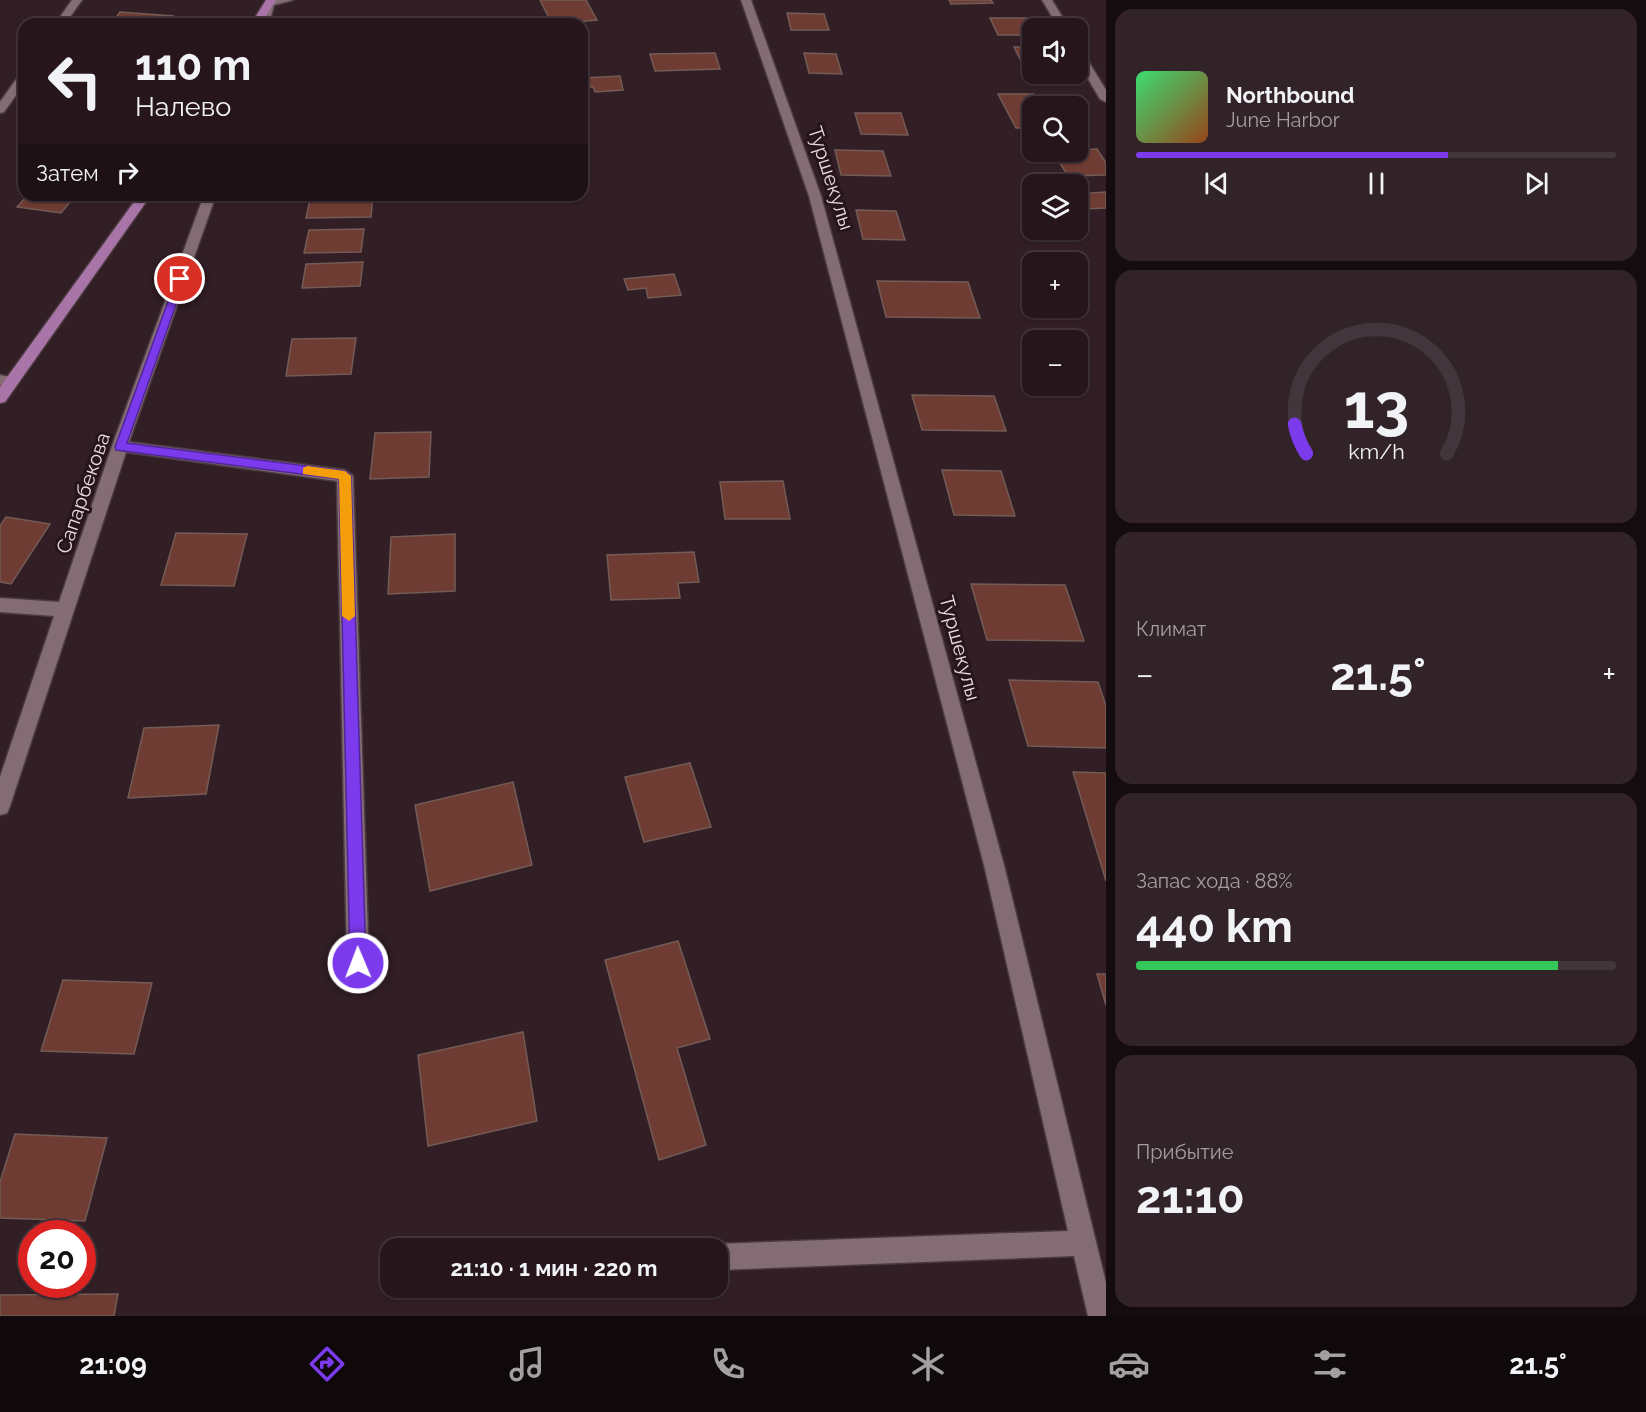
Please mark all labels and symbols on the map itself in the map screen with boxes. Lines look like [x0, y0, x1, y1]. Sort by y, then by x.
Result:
street label: Туршекулы [803, 123, 859, 233]
pin [154, 253, 205, 304]
street label: Сапарбекова [51, 429, 115, 557]
street label: Туршекулы [934, 593, 986, 703]
position arrow [326, 931, 390, 995]
speed limit sign: 20 [18, 1220, 96, 1298]

